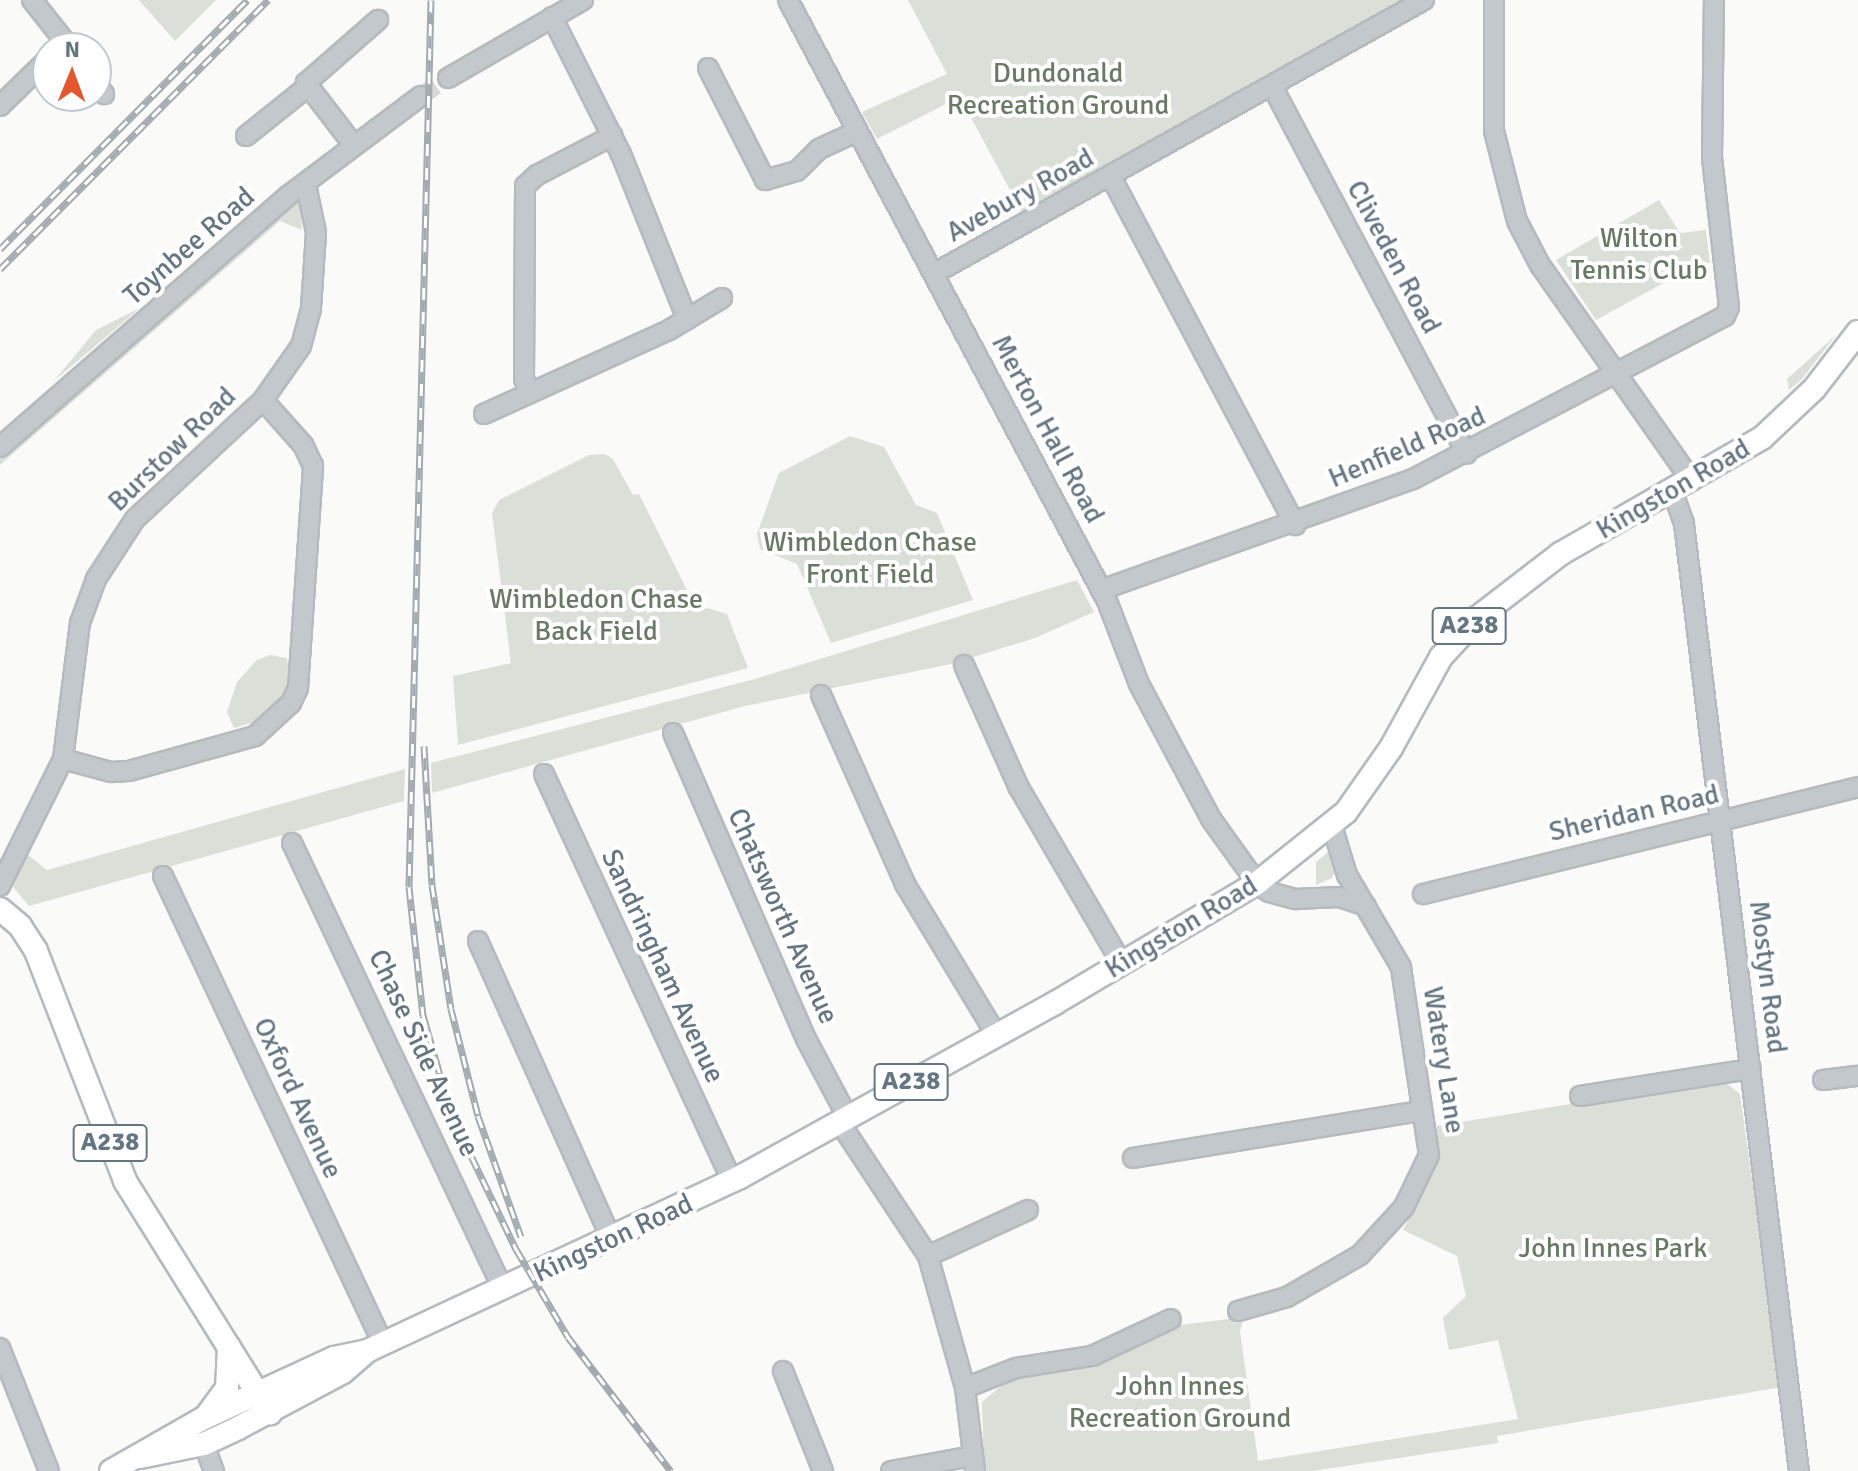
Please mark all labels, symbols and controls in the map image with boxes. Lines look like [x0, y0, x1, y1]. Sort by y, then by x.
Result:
north arrow [32, 32, 112, 112]
text: N [65, 36, 80, 63]
park label: Dundonald Recreation Ground [947, 56, 1169, 122]
street label: Avebury Road [940, 141, 1100, 249]
street label: Cliveden Road [1340, 175, 1448, 339]
street label: Toynbee Road [117, 180, 261, 312]
park label: Wilton Tennis Club [1571, 221, 1707, 287]
street label: Merton Hall Road [984, 329, 1112, 529]
street label: Burstow Road [101, 380, 243, 518]
street label: Henfield Road [1323, 399, 1491, 495]
street label: Kingston Road [1590, 431, 1756, 547]
park label: Wimbledon Chase Front Field [763, 525, 977, 591]
park label: Wimbledon Chase Back Field [489, 582, 703, 648]
road number: A238 [1431, 604, 1507, 648]
street label: Sheridan Road [1546, 777, 1722, 849]
street label: Chatsworth Avenue [720, 803, 846, 1029]
street label: Sandringham Avenue [594, 844, 732, 1088]
street label: Kingston Road [1099, 868, 1263, 986]
street label: Mostyn Road [1742, 899, 1794, 1055]
street label: Chase Side Avenue [361, 944, 487, 1162]
street label: Watery Lane [1416, 984, 1472, 1136]
street label: Oxford Avenue [246, 1012, 350, 1184]
road number: A238 [873, 1060, 949, 1104]
road number: A238 [72, 1121, 148, 1165]
street label: Kingston Road [528, 1186, 698, 1290]
park label: John Innes Park [1519, 1231, 1707, 1265]
park label: John Innes Recreation Ground [1069, 1369, 1291, 1435]

